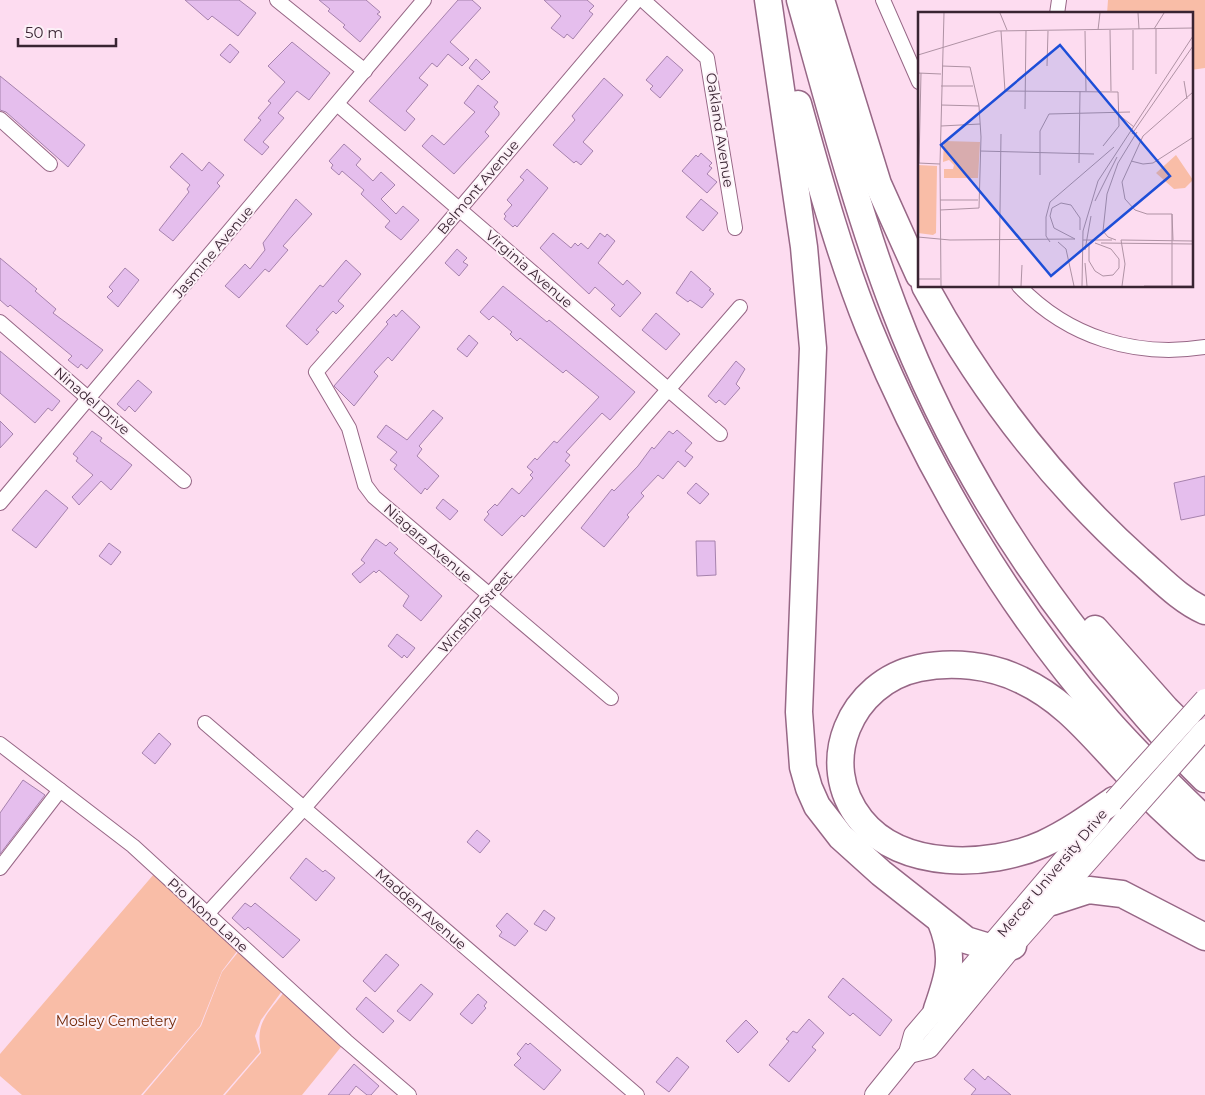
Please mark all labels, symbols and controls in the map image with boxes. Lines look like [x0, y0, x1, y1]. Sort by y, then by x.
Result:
inset map [918, 12, 1192, 288]
scale bar [18, 15, 115, 47]
text: 50 m [25, 23, 63, 42]
street label: Oakland Avenue [702, 71, 738, 189]
street label: Belmont Avenue [433, 136, 523, 238]
street label: Jasmine Avenue [168, 202, 257, 303]
street label: Virginia Avenue [482, 226, 576, 312]
street label: Ninadel Drive [50, 363, 134, 439]
street label: Niagara Avenue [380, 500, 476, 586]
street label: Winship Street [434, 567, 516, 657]
street label: Mercer University Drive [993, 805, 1111, 941]
street label: Madden Avenue [372, 864, 470, 954]
street label: Pio Nono Lane [164, 874, 252, 956]
park label: Mosley Cemetery [56, 1012, 177, 1030]

